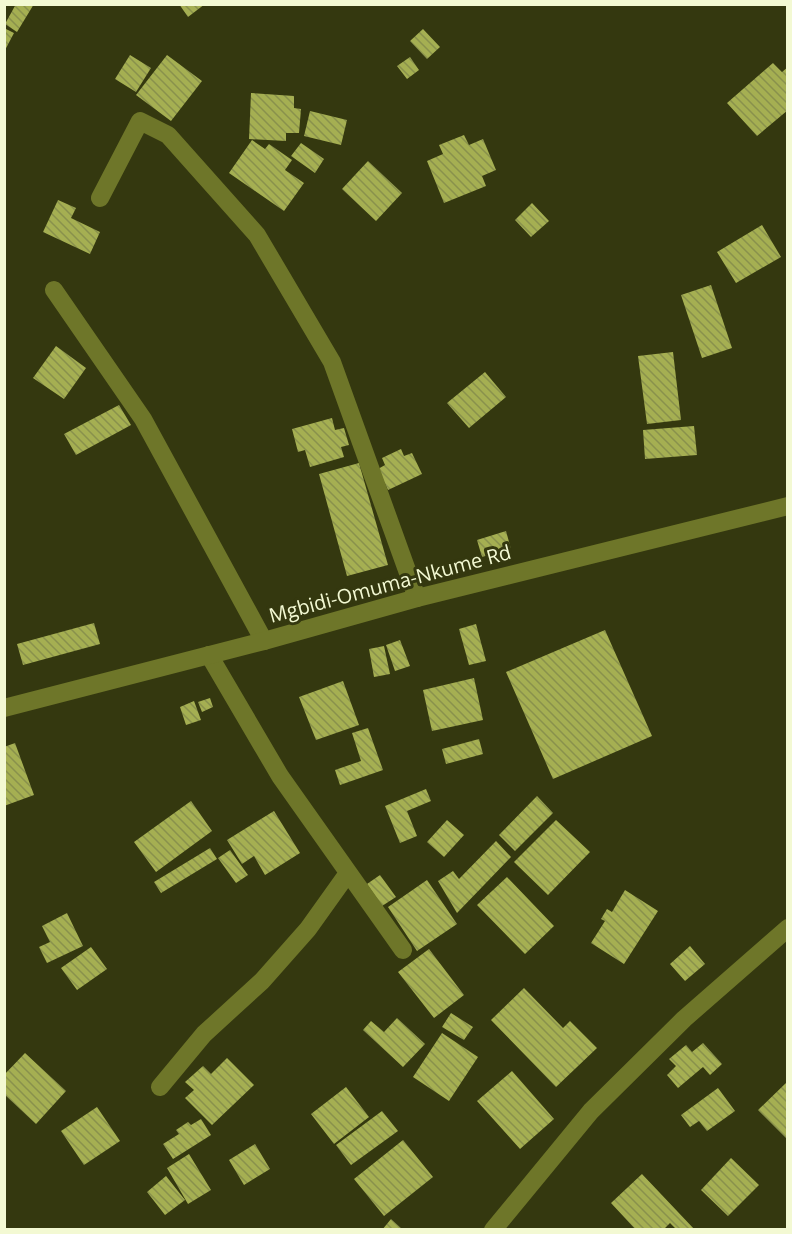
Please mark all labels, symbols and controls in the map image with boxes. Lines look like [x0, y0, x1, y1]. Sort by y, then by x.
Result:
street label: Mgbidi-Omuma-Nkume Rd [266, 538, 514, 629]

